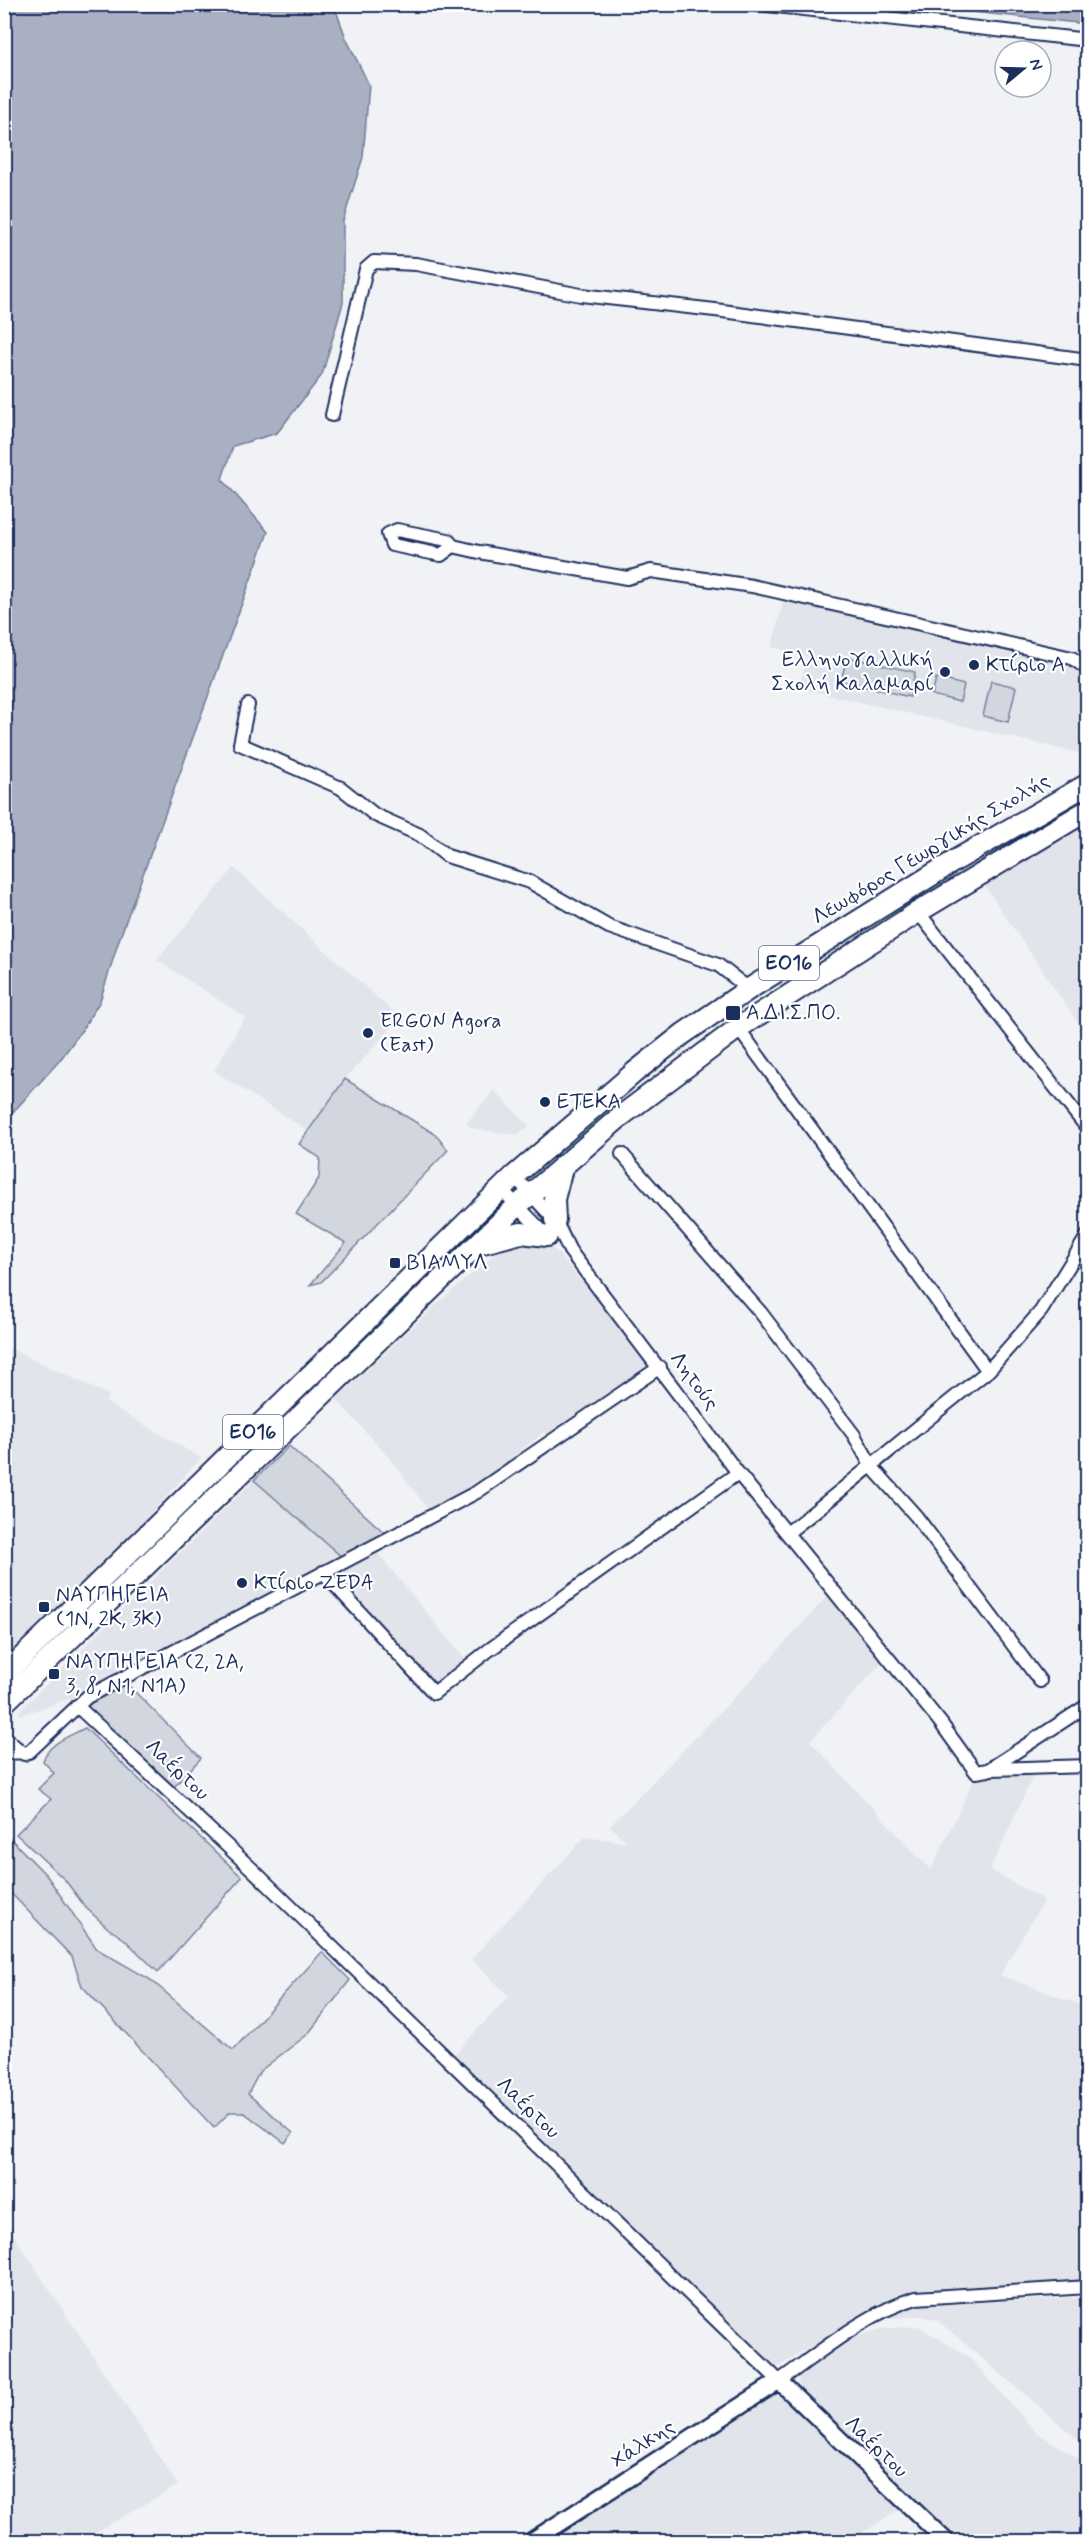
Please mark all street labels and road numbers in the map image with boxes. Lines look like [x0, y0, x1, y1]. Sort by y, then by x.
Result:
street label: Λεωφόρος Γεωργικής Σχολής [807, 767, 1055, 931]
road number: ΕΟ16 [759, 946, 819, 980]
street label: Λητούς [663, 1346, 725, 1416]
road number: ΕΟ16 [223, 1415, 283, 1449]
street label: Λαέρτου [139, 1732, 216, 1807]
street label: Λαέρτου [490, 2070, 567, 2145]
street label: Λαέρτου [838, 2409, 915, 2484]
street label: Χάλκης [606, 2413, 680, 2475]

